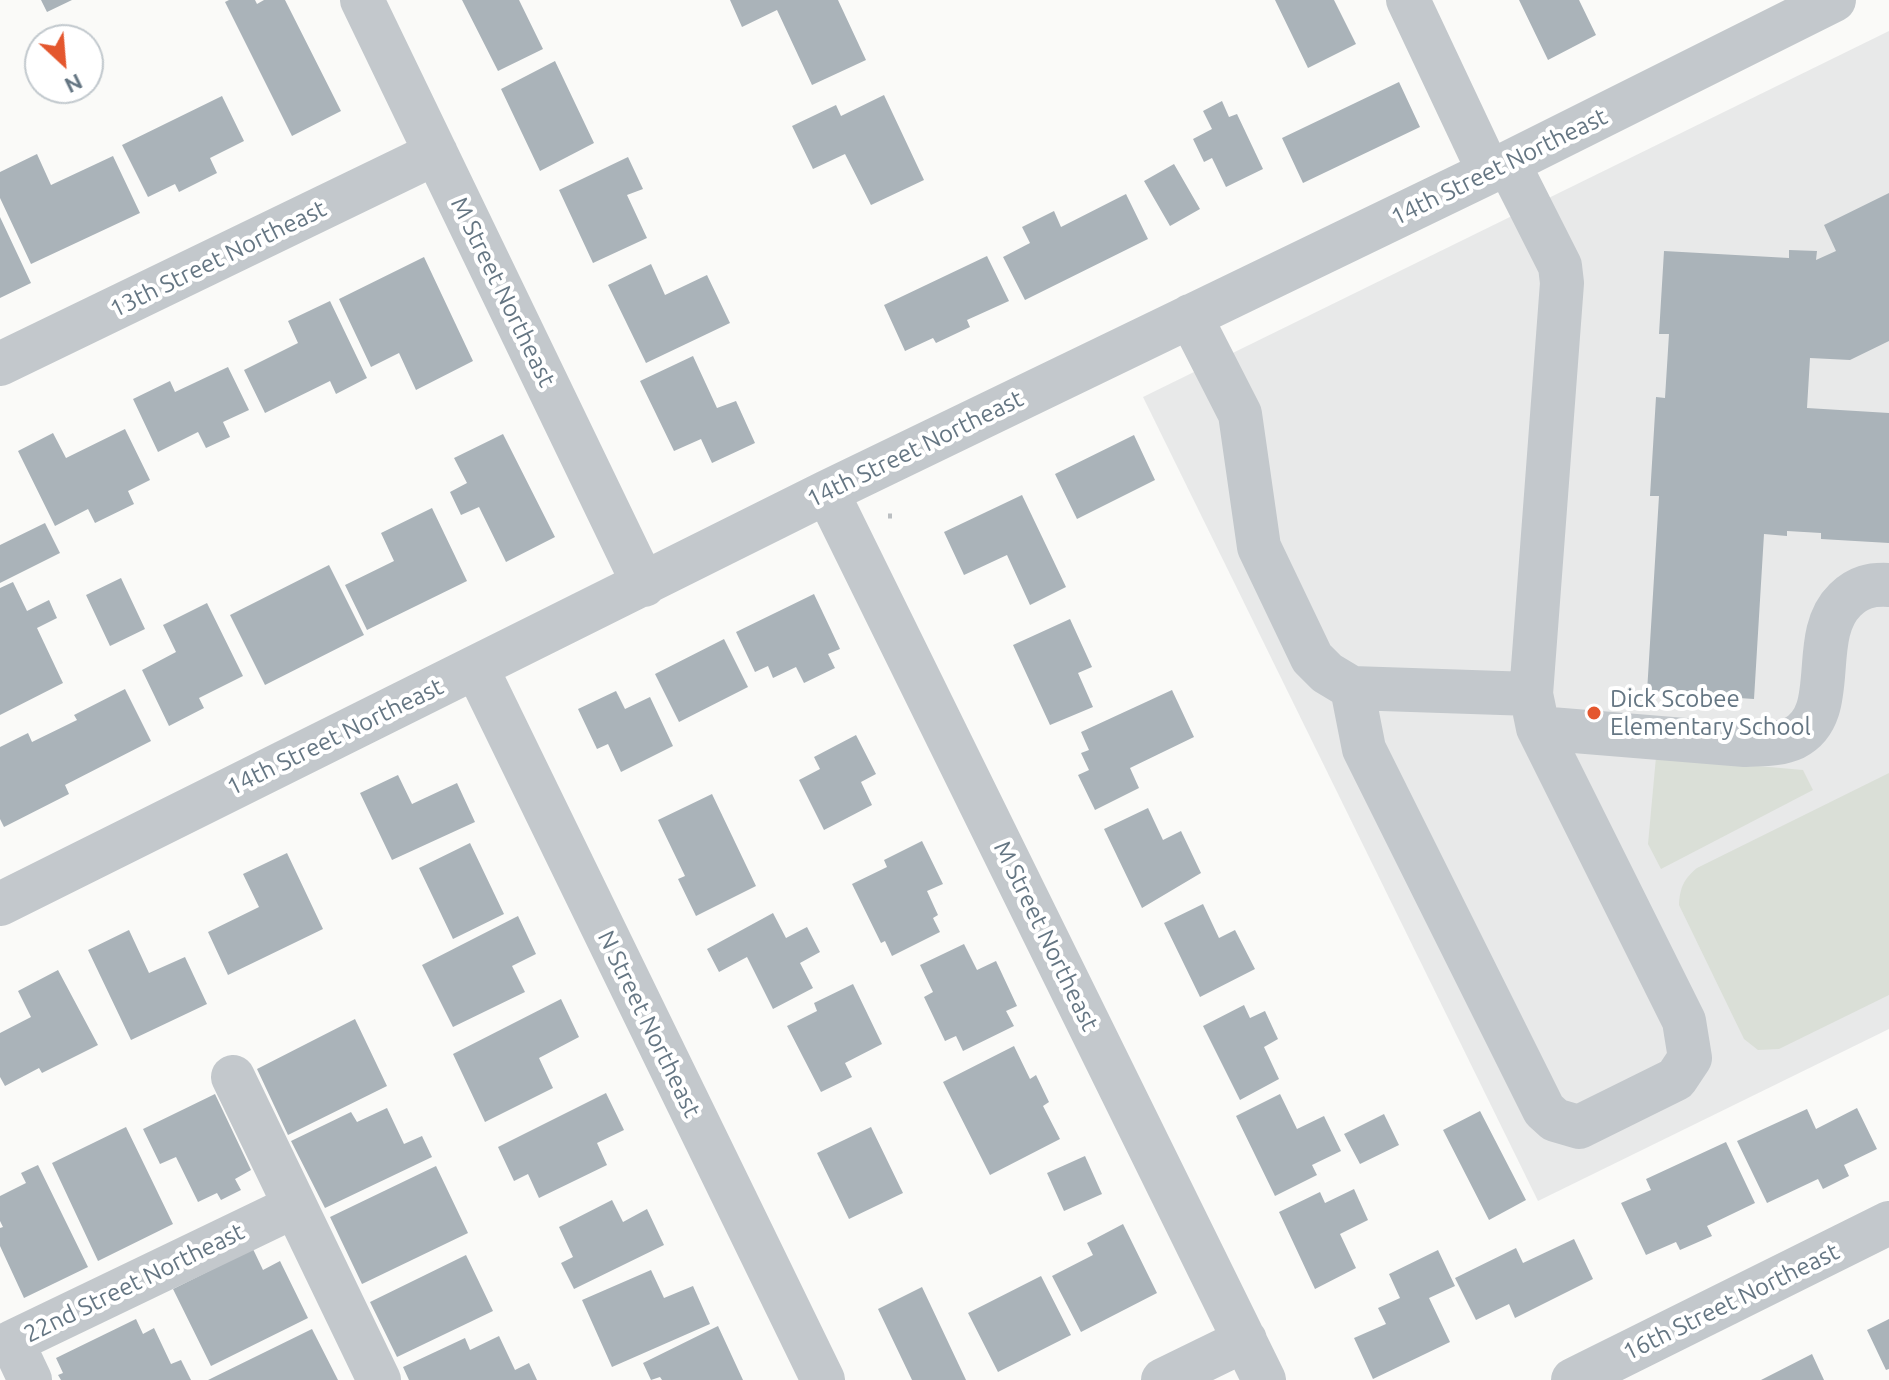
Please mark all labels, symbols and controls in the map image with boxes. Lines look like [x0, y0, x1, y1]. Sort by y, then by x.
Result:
north arrow [24, 24, 104, 104]
text: N [61, 69, 87, 99]
street label: 14th Street Northeast [1386, 102, 1612, 232]
street label: M Street Northeast [445, 192, 561, 392]
street label: 13th Street Northeast [105, 194, 331, 324]
street label: 14th Street Northeast [802, 384, 1028, 514]
street label: 14th Street Northeast [222, 672, 448, 802]
place label: Dick Scobee Elementary School [1610, 685, 1811, 741]
marker: Dick Scobee Elementary School [1585, 704, 1603, 722]
street label: M Street Northeast [988, 836, 1104, 1036]
street label: N Street Northeast [591, 926, 707, 1122]
street label: 22nd Street Northeast [19, 1217, 249, 1349]
street label: 16th Street Northeast [1618, 1237, 1844, 1367]

